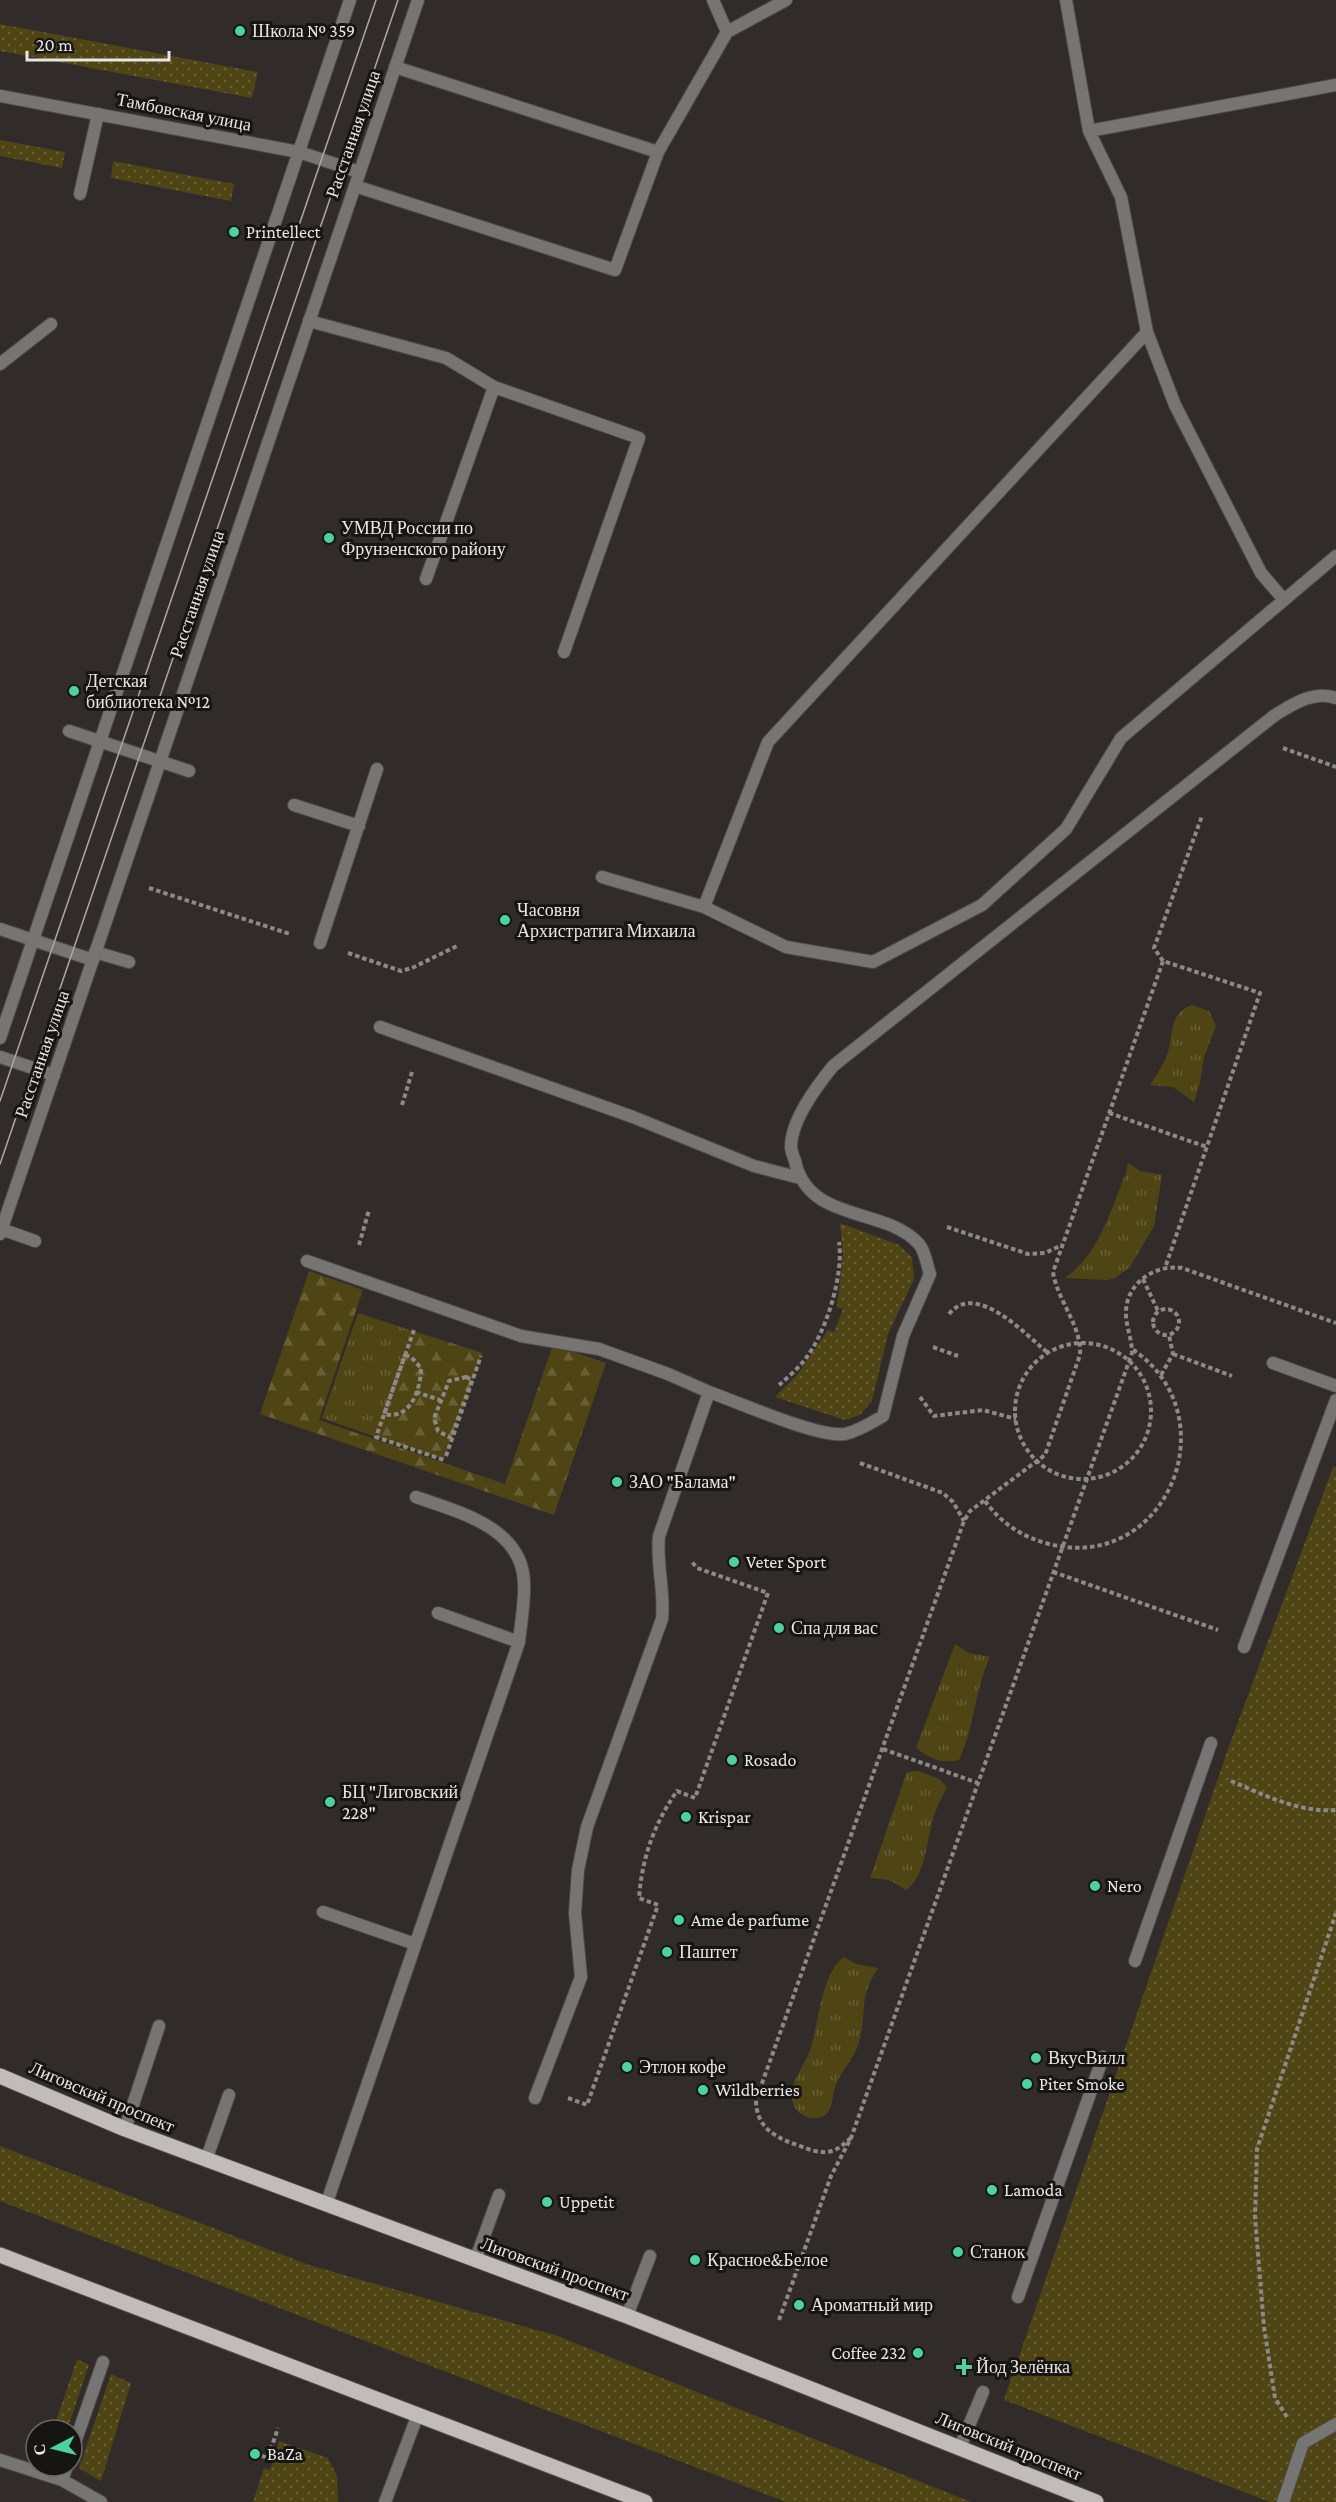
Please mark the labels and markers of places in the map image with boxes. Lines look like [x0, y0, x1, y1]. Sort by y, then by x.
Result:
place label: Школа № 359 [252, 21, 355, 41]
marker: Школа № 359 [233, 24, 247, 38]
place label: Printellect [246, 222, 321, 242]
marker: Printellect [227, 225, 241, 239]
place label: УМВД России по Фрунзенского району [341, 518, 506, 559]
marker: УМВД России по Фрунзенского району [322, 531, 336, 545]
place label: Детская библиотека №12 [86, 671, 210, 712]
marker: Детская библиотека №12 [67, 684, 81, 698]
place label: Часовня Архистратига Михаила [517, 900, 695, 941]
marker: Часовня Архистратига Михаила [498, 913, 512, 927]
place label: ЗАО "Балама" [629, 1472, 736, 1492]
marker: ЗАО "Балама" [610, 1475, 624, 1489]
place label: Veter Sport [746, 1552, 827, 1572]
marker: Veter Sport [727, 1555, 741, 1569]
place label: Спа для вас [791, 1618, 878, 1638]
marker: Спа для вас [772, 1621, 786, 1635]
place label: Rosado [744, 1750, 797, 1770]
marker: Rosado [725, 1753, 739, 1767]
place label: БЦ "Лиговский 228" [342, 1782, 459, 1823]
marker: БЦ "Лиговский 228" [323, 1795, 337, 1809]
place label: Krispar [698, 1807, 751, 1827]
marker: Krispar [679, 1810, 693, 1824]
place label: Nero [1107, 1876, 1142, 1896]
marker: Nero [1088, 1879, 1102, 1893]
place label: Ame de parfume [691, 1910, 809, 1930]
marker: Ame de parfume [672, 1913, 686, 1927]
place label: Паштет [679, 1942, 738, 1962]
marker: Паштет [660, 1945, 674, 1959]
place label: ВкусВилл [1048, 2048, 1125, 2068]
marker: ВкусВилл [1029, 2051, 1043, 2065]
place label: Этлон кофе [639, 2057, 726, 2077]
marker: Этлон кофе [620, 2060, 634, 2074]
place label: Piter Smoke [1039, 2074, 1125, 2094]
marker: Piter Smoke [1020, 2077, 1034, 2091]
place label: Wildberries [715, 2080, 800, 2100]
marker: Wildberries [696, 2083, 710, 2097]
place label: Lamoda [1004, 2180, 1063, 2200]
marker: Lamoda [985, 2183, 999, 2197]
place label: Uppetit [559, 2192, 615, 2212]
marker: Uppetit [540, 2195, 554, 2209]
place label: Станок [970, 2242, 1025, 2262]
marker: Станок [951, 2245, 965, 2259]
place label: Красное&Белое [707, 2250, 828, 2270]
marker: Красное&Белое [688, 2253, 702, 2267]
place label: Ароматный мир [811, 2295, 933, 2315]
marker: Ароматный мир [792, 2298, 806, 2312]
place label: Coffee 232 [831, 2343, 906, 2363]
marker: Coffee 232 [911, 2346, 925, 2360]
place label: Йод Зелёнка [976, 2357, 1070, 2377]
marker: Йод Зелёнка [957, 2360, 971, 2374]
place label: BaZa [267, 2444, 303, 2464]
marker: BaZa [248, 2447, 262, 2461]

